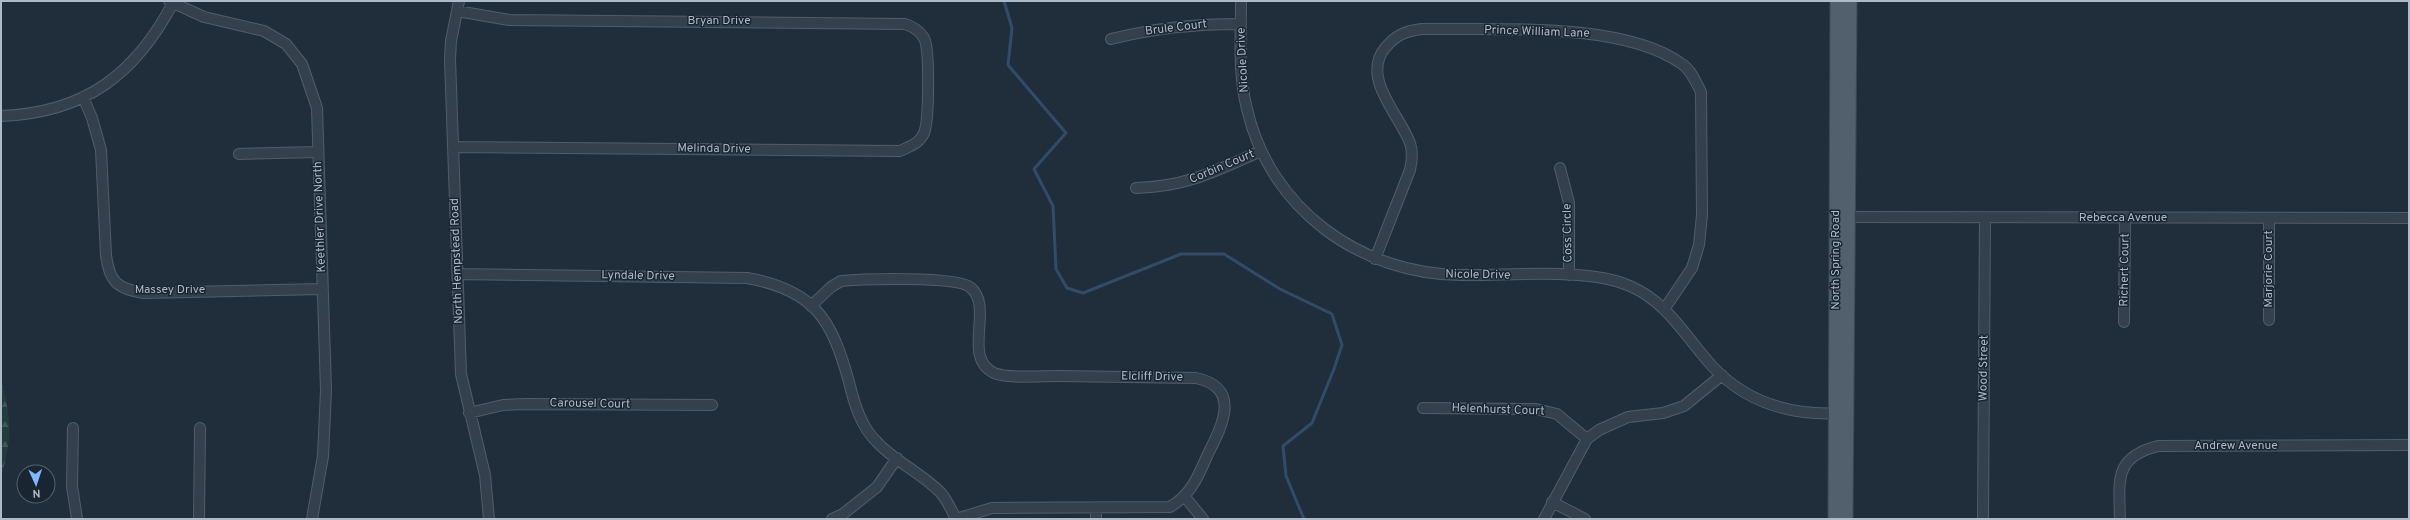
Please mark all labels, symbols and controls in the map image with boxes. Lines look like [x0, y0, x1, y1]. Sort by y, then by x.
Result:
street label: Bryan Drive [687, 13, 751, 29]
street label: Brule Court [1144, 16, 1208, 40]
street label: Prince William Lane [1484, 22, 1590, 42]
street label: Nicole Drive [1233, 27, 1253, 93]
street label: Melinda Drive [677, 140, 751, 158]
street label: Corbin Court [1187, 146, 1257, 188]
street label: Keethler Drive North [310, 161, 330, 273]
street label: North Hempstead Road [447, 198, 467, 324]
street label: Coss Circle [1559, 203, 1577, 263]
street label: North Spring Road [1828, 210, 1844, 310]
street label: Rebecca Avenue [2079, 210, 2167, 226]
street label: Marjorie Court [2261, 230, 2277, 308]
street label: Richert Court [2116, 233, 2134, 307]
street label: Nicole Drive [1445, 266, 1511, 284]
street label: Lyndale Drive [601, 267, 675, 285]
street label: Massey Drive [135, 282, 205, 298]
street label: Wood Street [1975, 335, 1993, 401]
street label: Elcliff Drive [1121, 368, 1183, 386]
street label: Carousel Court [549, 395, 631, 413]
street label: Helenhurst Court [1451, 400, 1545, 420]
street label: Andrew Avenue [2194, 438, 2278, 454]
north arrow [16, 464, 56, 504]
text: N [32, 486, 41, 500]

